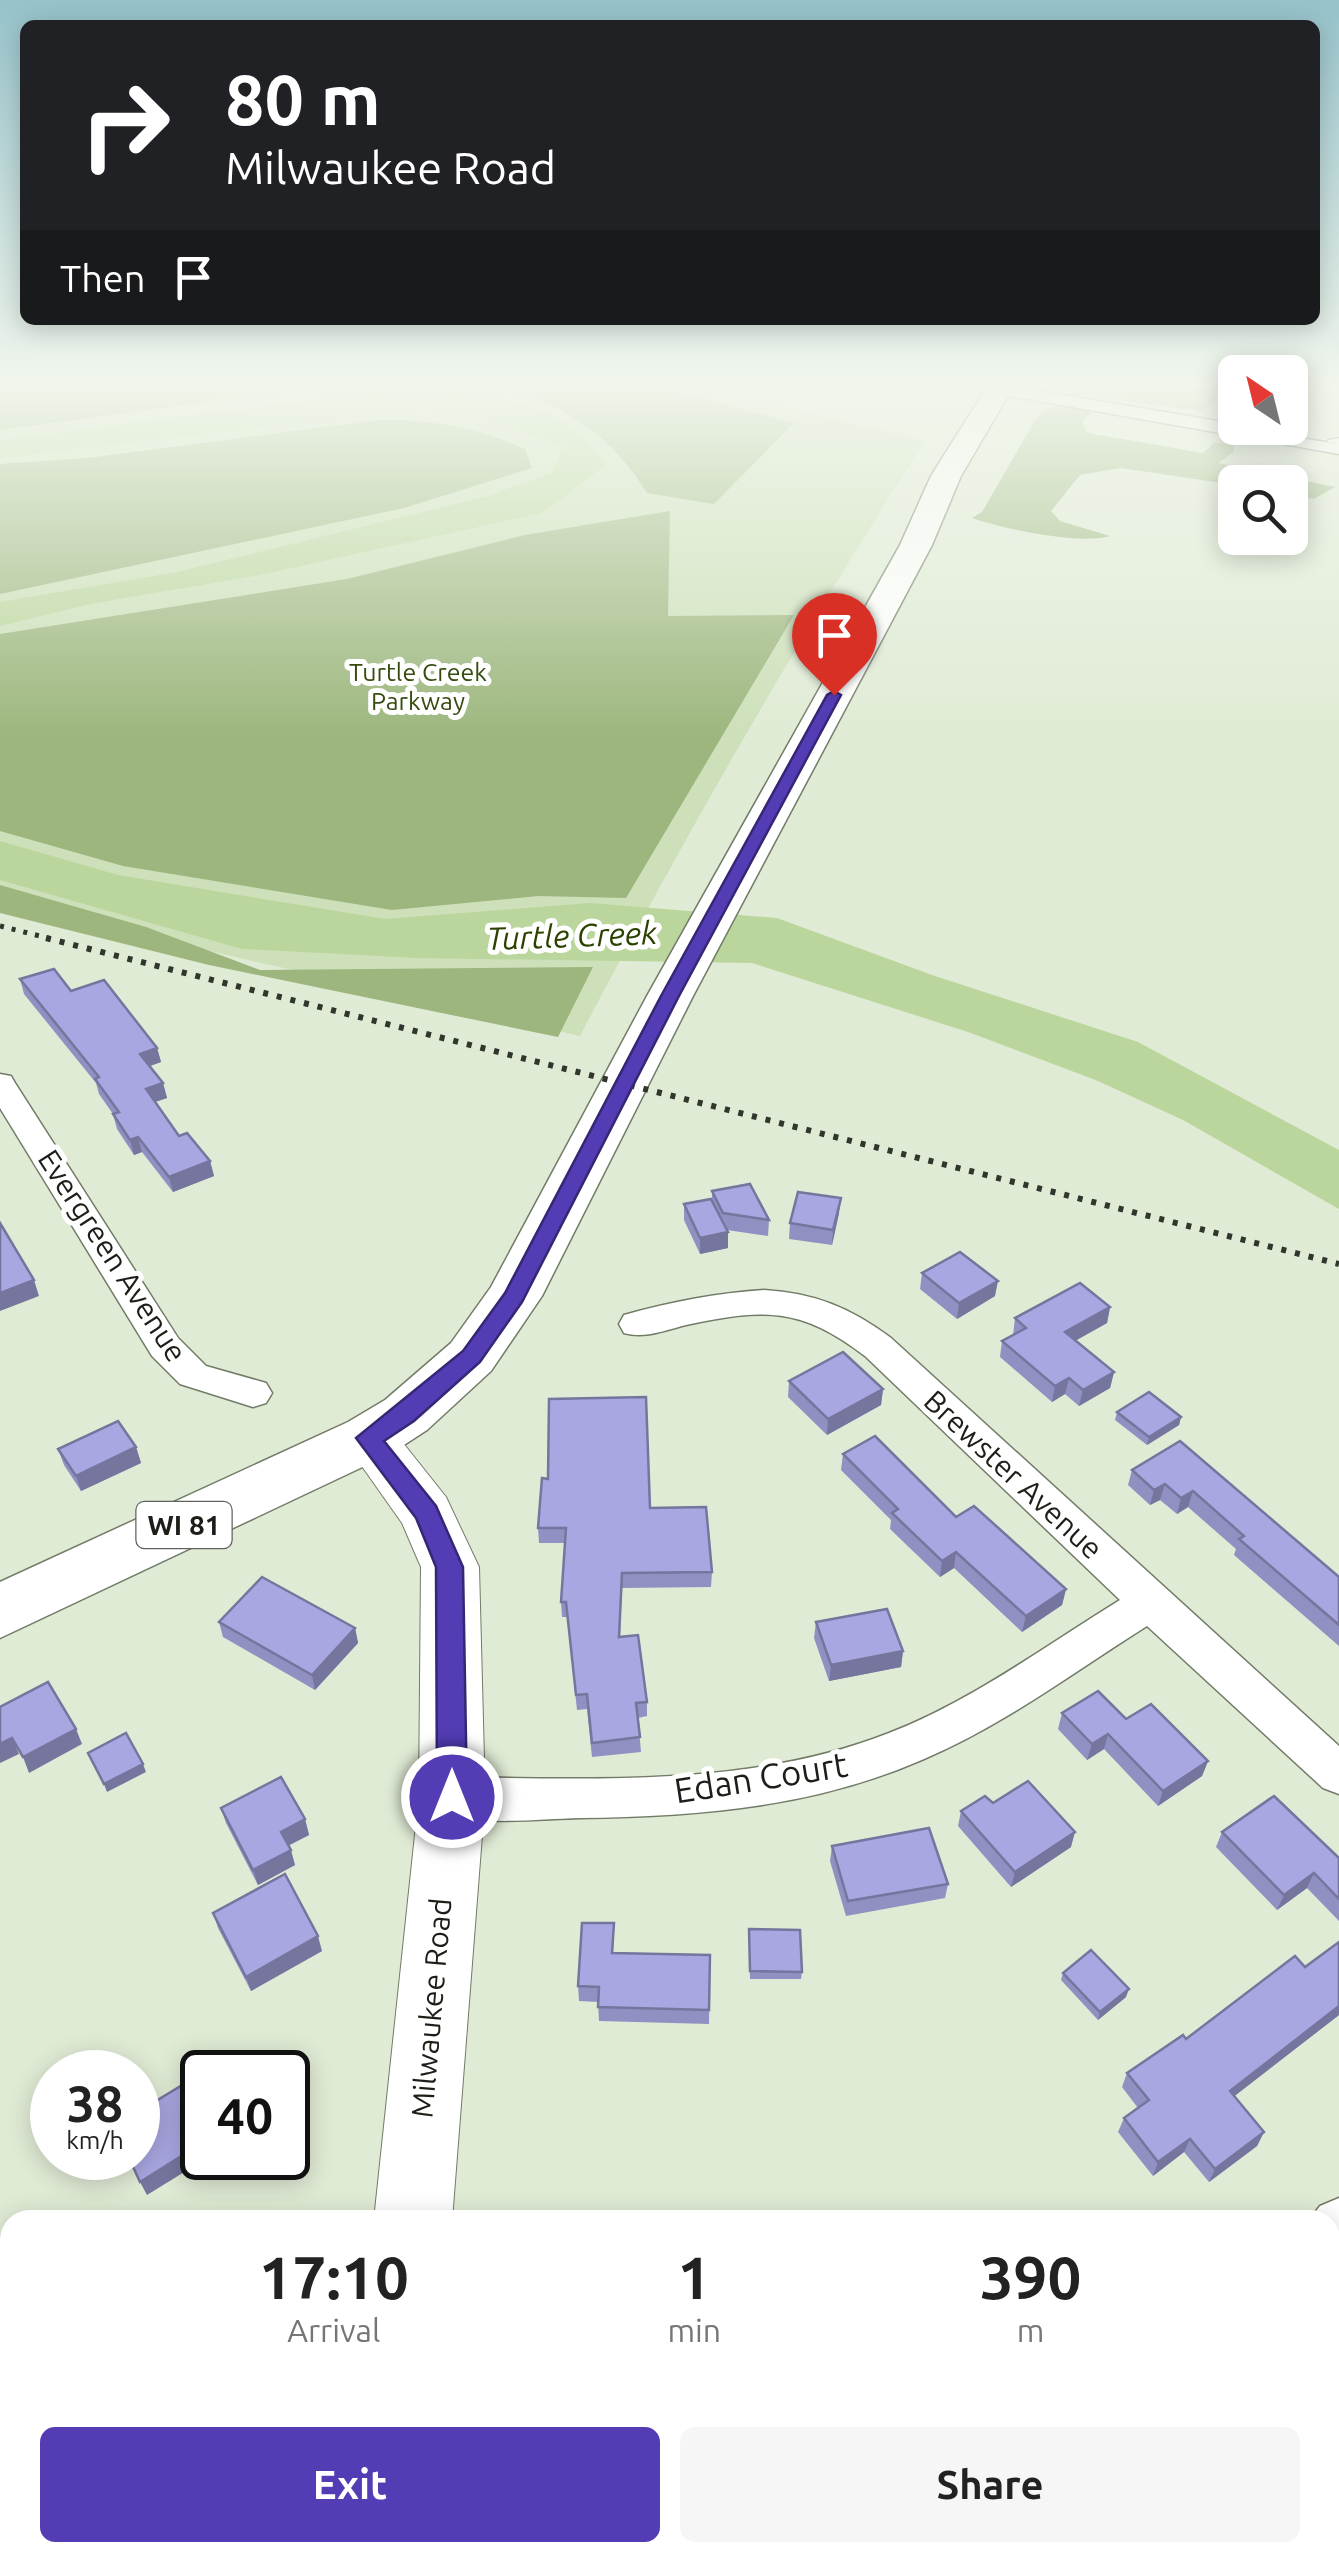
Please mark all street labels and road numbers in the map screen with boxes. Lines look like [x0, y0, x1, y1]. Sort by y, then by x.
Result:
street label: Evergreen Avenue [32, 1143, 194, 1368]
street label: Brewster Avenue [918, 1383, 1110, 1565]
road number: WI 81 [136, 1502, 232, 1548]
street label: Edan Court [671, 1744, 850, 1810]
street label: Milwaukee Road [404, 1896, 458, 2119]

